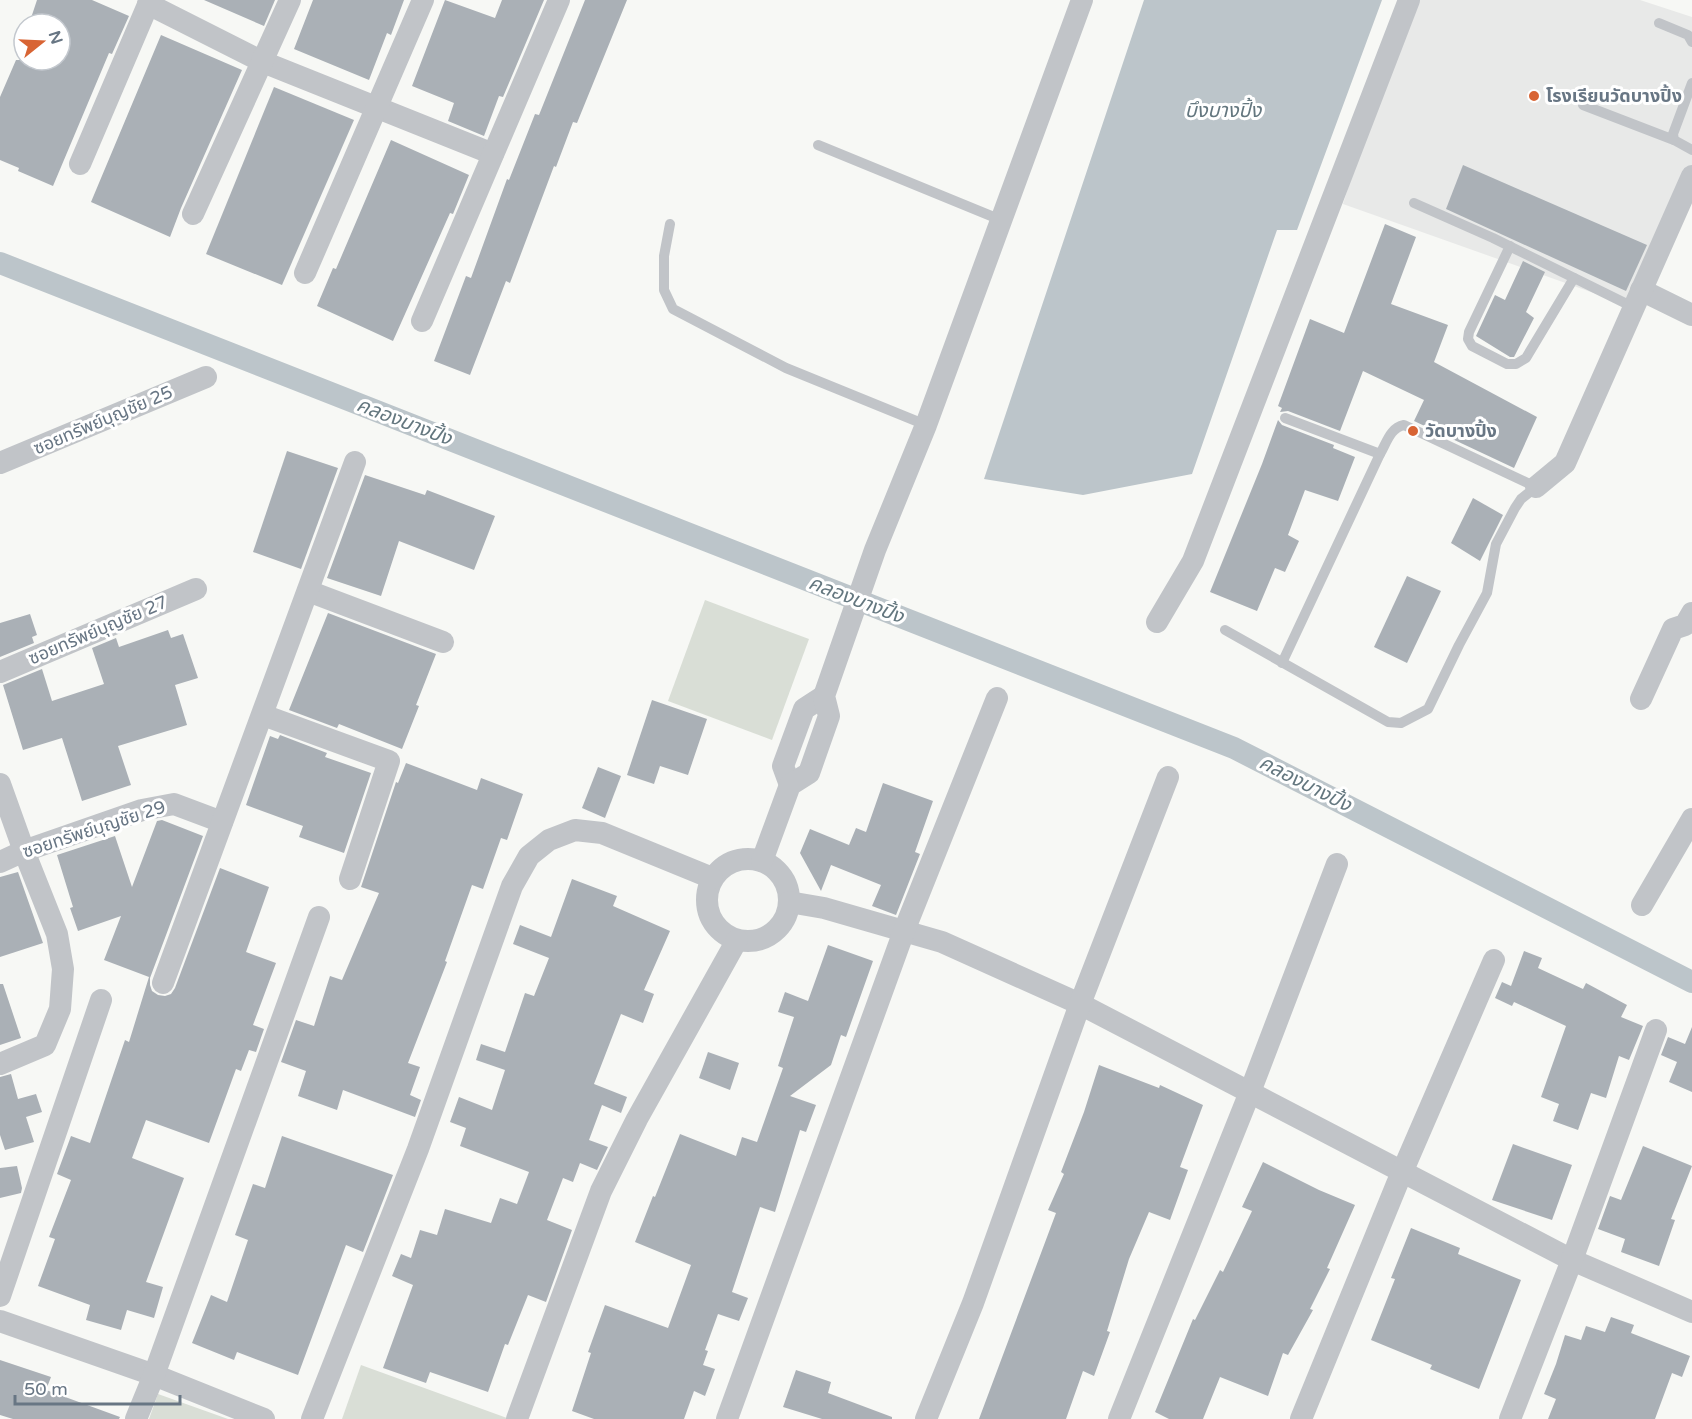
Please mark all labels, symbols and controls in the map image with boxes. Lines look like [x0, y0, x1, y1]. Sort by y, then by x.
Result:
north arrow [12, 12, 72, 72]
text: N [44, 28, 67, 47]
place label: โรงเรียนวัดบางปิ้ง [1546, 84, 1682, 107]
marker: โรงเรียนวัดบางปิ้ง [1527, 89, 1541, 103]
water label: บึงบางปิ้ง [1185, 97, 1263, 123]
street label: ซอยทรัพย์บุญชัย 25 [30, 381, 176, 459]
water label: คลองบางปิ้ง [353, 391, 457, 452]
place label: วัดบางปิ้ง [1425, 419, 1497, 442]
marker: วัดบางปิ้ง [1406, 424, 1420, 438]
water label: คลองบางปิ้ง [805, 569, 909, 630]
street label: ซอยทรัพย์บุญชัย 27 [25, 591, 171, 669]
water label: คลองบางปิ้ง [1255, 749, 1357, 818]
street label: ซอยทรัพย์บุญชัย 29 [20, 796, 168, 862]
scale bar [15, 1368, 180, 1406]
text: 50 m [24, 1378, 68, 1400]

